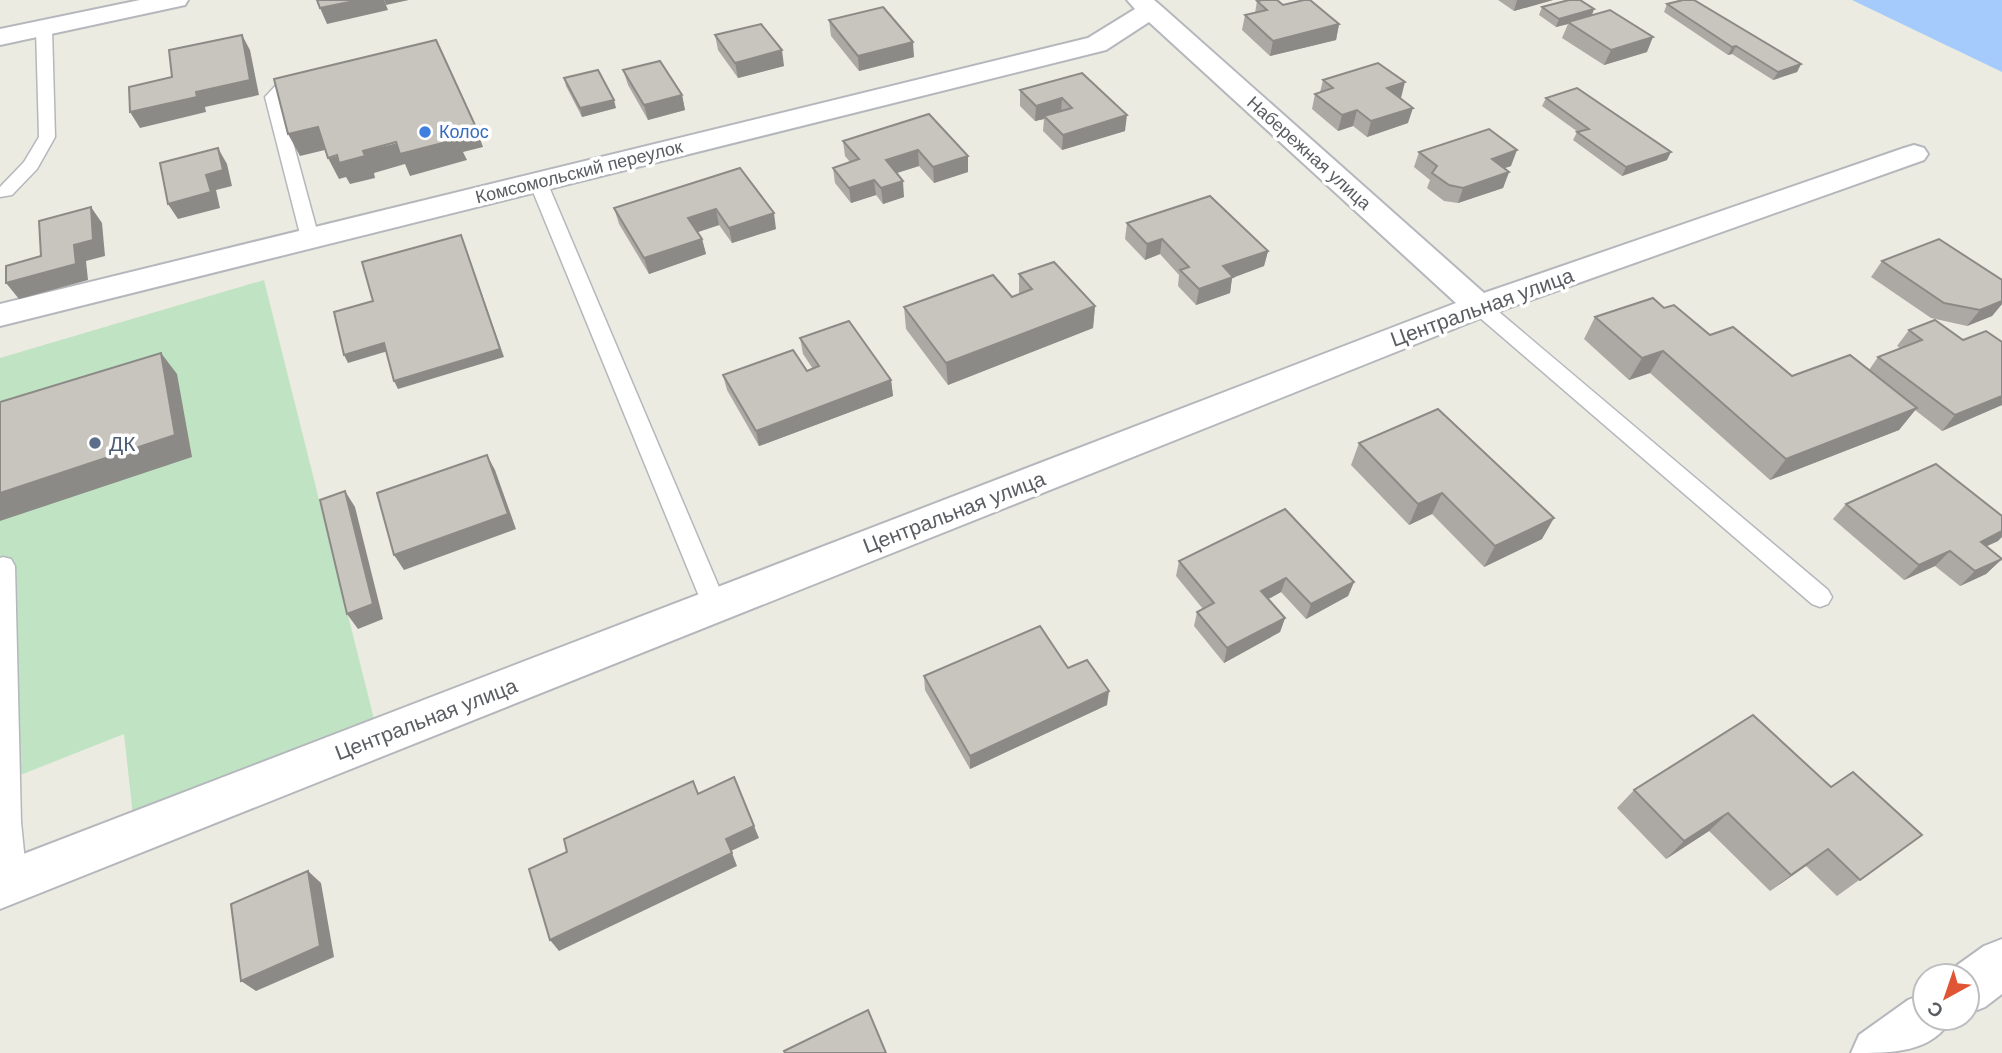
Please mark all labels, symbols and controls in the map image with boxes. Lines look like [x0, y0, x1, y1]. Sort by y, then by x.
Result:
street label: Набережная улица [1243, 92, 1376, 214]
place label: Колос [439, 122, 489, 142]
marker: Колос [417, 124, 433, 140]
street label: Комсомольский переулок [473, 137, 685, 207]
street label: Центральная улица [1387, 263, 1577, 351]
place label: ДК [109, 432, 136, 455]
marker: ДК [87, 435, 103, 451]
street label: Центральная улица [860, 467, 1049, 557]
street label: Центральная улица [332, 674, 521, 764]
north arrow [1911, 962, 1981, 1032]
text: С [1923, 997, 1947, 1022]

